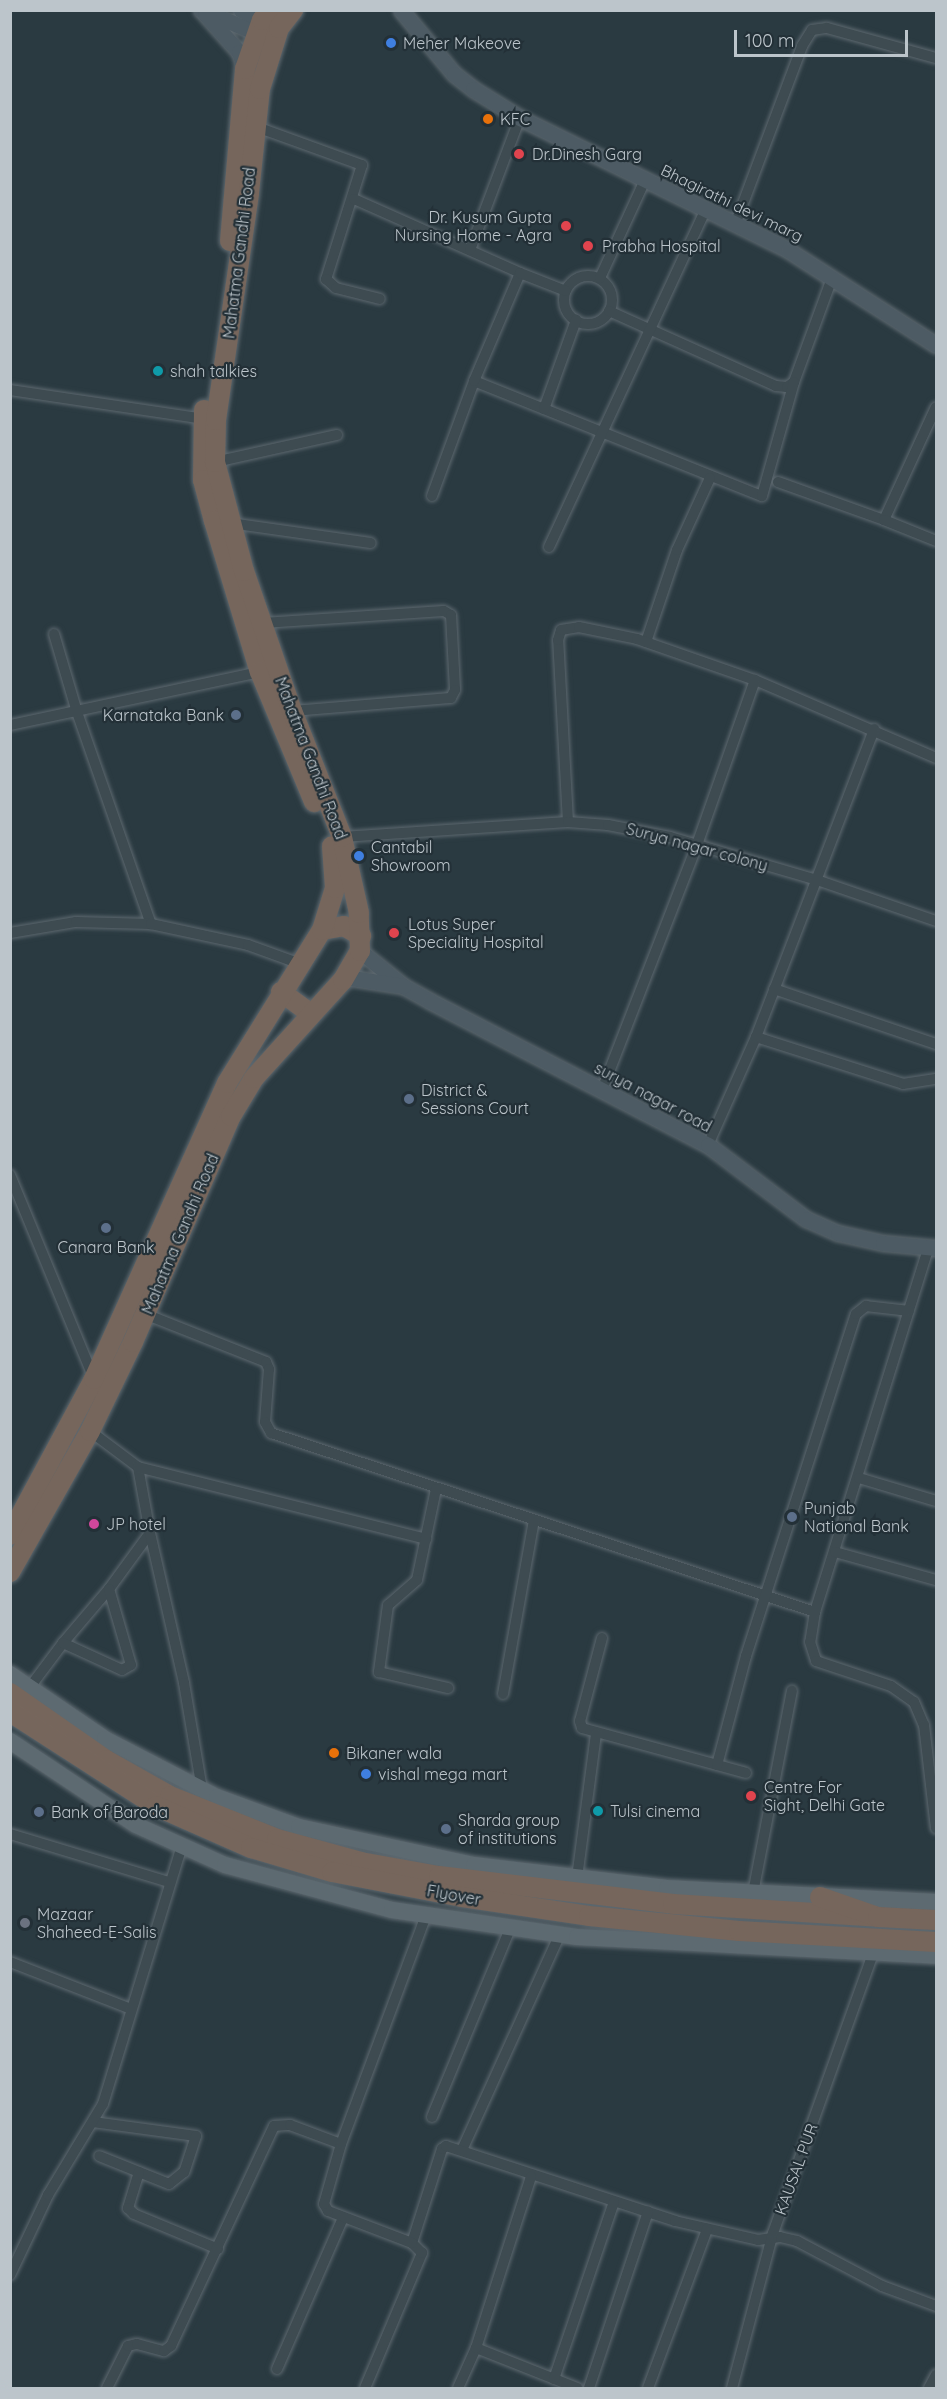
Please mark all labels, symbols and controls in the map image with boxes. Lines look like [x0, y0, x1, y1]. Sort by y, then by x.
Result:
scale bar [737, 18, 911, 56]
text: 100 m [745, 29, 794, 52]
place label: Meher Makeove [403, 33, 521, 53]
marker: Meher Makeove [384, 36, 398, 50]
place label: KFC [500, 109, 530, 129]
marker: KFC [481, 112, 495, 126]
place label: Dr.Dinesh Garg [532, 144, 642, 164]
marker: Dr.Dinesh Garg [510, 145, 528, 163]
street label: Bhagirathi devi marg [658, 160, 806, 246]
street label: Mahatma Gandhi Road [219, 166, 259, 340]
place label: Dr. Kusum Gupta Nursing Home - Agra [395, 207, 552, 245]
marker: Dr. Kusum Gupta Nursing Home - Agra [557, 217, 575, 235]
place label: Prabha Hospital [602, 236, 721, 256]
marker: Prabha Hospital [579, 237, 597, 255]
place label: shah talkies [170, 361, 257, 381]
marker: shah talkies [151, 364, 165, 378]
street label: Mahatma Gandhi Road [271, 674, 351, 842]
place label: Karnataka Bank [103, 705, 224, 725]
marker: Karnataka Bank [229, 708, 243, 722]
street label: Surya nagar colony [624, 819, 770, 875]
place label: Cantabil Showroom [371, 837, 451, 875]
marker: Cantabil Showroom [352, 849, 366, 863]
place label: Lotus Super Speciality Hospital [408, 914, 544, 952]
marker: Lotus Super Speciality Hospital [385, 924, 403, 942]
street label: surya nagar road [591, 1058, 715, 1136]
place label: District & Sessions Court [421, 1080, 529, 1118]
marker: District & Sessions Court [402, 1092, 416, 1106]
street label: Mahatma Gandhi Road [137, 1151, 223, 1317]
marker: Canara Bank [99, 1221, 113, 1235]
place label: Canara Bank [57, 1237, 155, 1257]
place label: Punjab National Bank [804, 1498, 909, 1536]
marker: Punjab National Bank [785, 1510, 799, 1524]
place label: JP hotel [106, 1514, 166, 1534]
marker: JP hotel [87, 1517, 101, 1531]
place label: Bikaner wala [346, 1743, 442, 1763]
marker: Bikaner wala [327, 1746, 341, 1760]
place label: vishal mega mart [378, 1764, 508, 1784]
marker: vishal mega mart [359, 1767, 373, 1781]
place label: Centre For Sight, Delhi Gate [764, 1777, 885, 1815]
marker: Centre For Sight, Delhi Gate [742, 1787, 760, 1805]
place label: Tulsi cinema [610, 1801, 700, 1821]
place label: Bank of Baroda [51, 1802, 168, 1822]
marker: Tulsi cinema [591, 1804, 605, 1818]
marker: Bank of Baroda [32, 1805, 46, 1819]
place label: Sharda group of institutions [458, 1810, 560, 1848]
marker: Sharda group of institutions [439, 1822, 453, 1836]
street label: Flyover [425, 1881, 483, 1909]
place label: Mazaar Shaheed-E-Salis [37, 1904, 157, 1942]
marker: Mazaar Shaheed-E-Salis [18, 1916, 32, 1930]
street label: KAUSAL PUR [771, 2121, 821, 2217]

